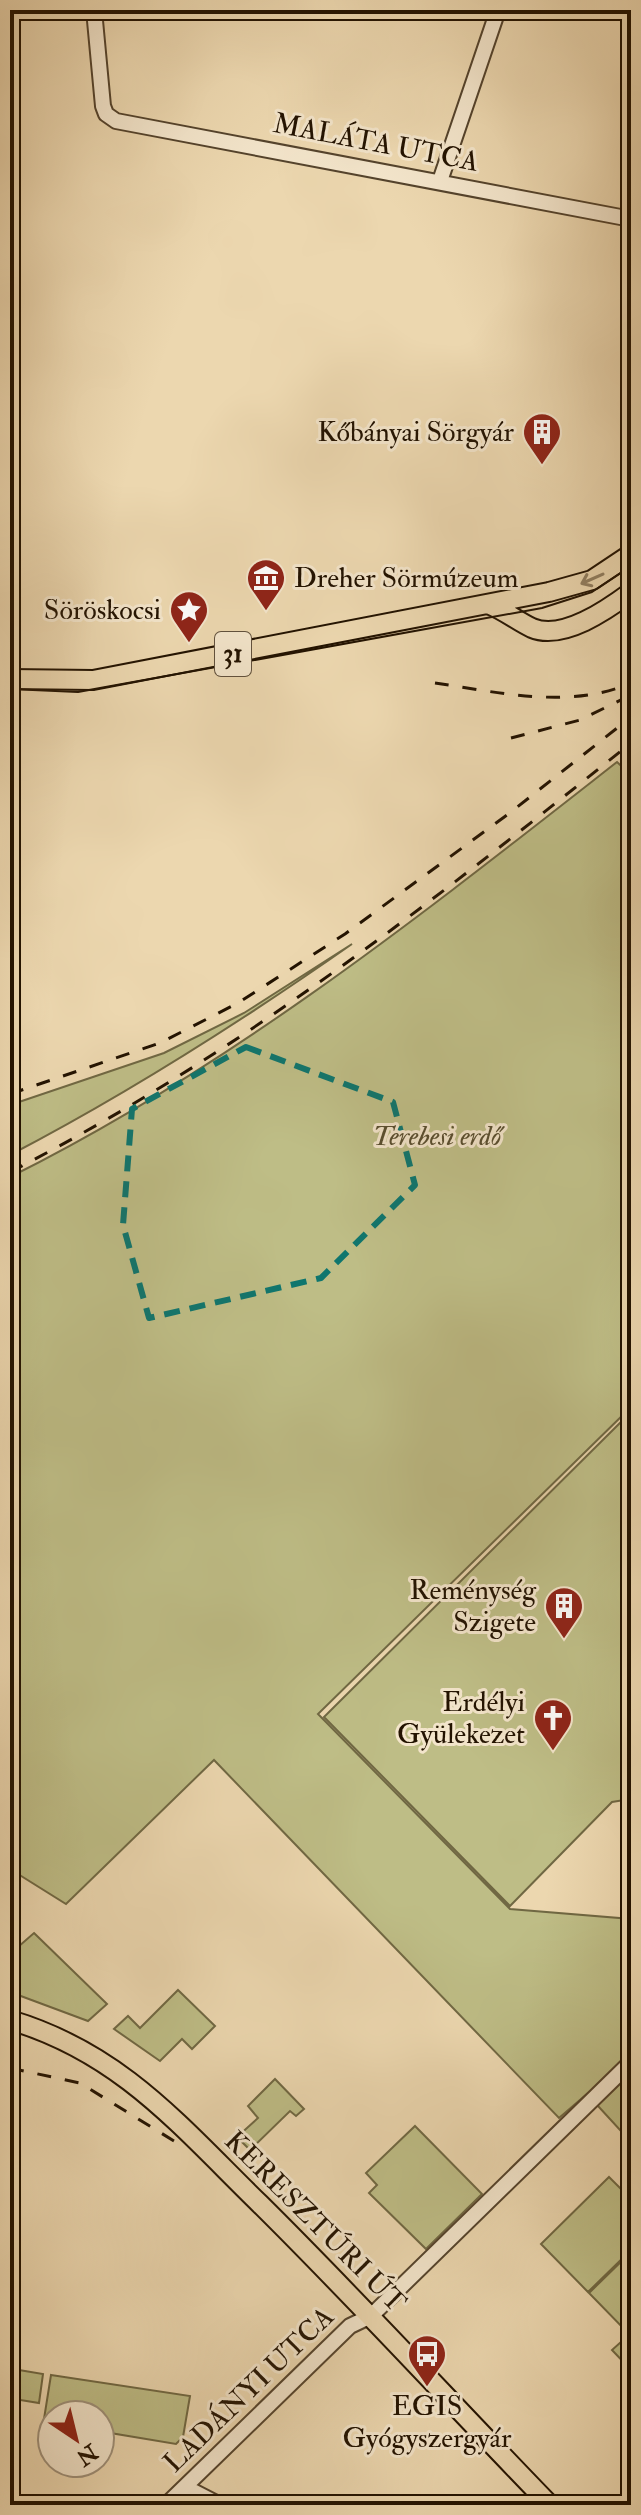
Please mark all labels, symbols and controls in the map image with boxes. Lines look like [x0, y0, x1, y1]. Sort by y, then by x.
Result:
street label: MALÁTA UTCA [270, 106, 482, 180]
building icon: Kőbányai Sörgyár [521, 411, 563, 466]
place label: Kőbányai Sörgyár [317, 415, 515, 450]
museum icon: Dreher Sörmúzeum [245, 557, 287, 612]
place label: Dreher Sörmúzeum [294, 561, 519, 596]
one-way arrow [581, 572, 605, 587]
place icon: Söröskocsi [168, 589, 210, 644]
place label: Söröskocsi [44, 593, 161, 628]
road number: 31 [215, 632, 251, 676]
park label: Terebesi erdő [373, 1119, 505, 1154]
place label: Reménység Szigete [410, 1573, 537, 1640]
building icon: Reménység Szigete [543, 1585, 585, 1640]
place label: Erdélyi Gyülekezet [397, 1685, 525, 1752]
church icon: Erdélyi Gyülekezet [532, 1697, 574, 1752]
street label: KERESZTÚRI ÚT [217, 2124, 413, 2320]
street label: LADÁNYI UTCA [156, 2300, 342, 2480]
bus stop icon: EGIS Gyógyszergyár [406, 2333, 448, 2388]
place label: EGIS Gyógyszergyár [343, 2389, 512, 2456]
north arrow [36, 2399, 116, 2479]
text: N [71, 2437, 104, 2472]

